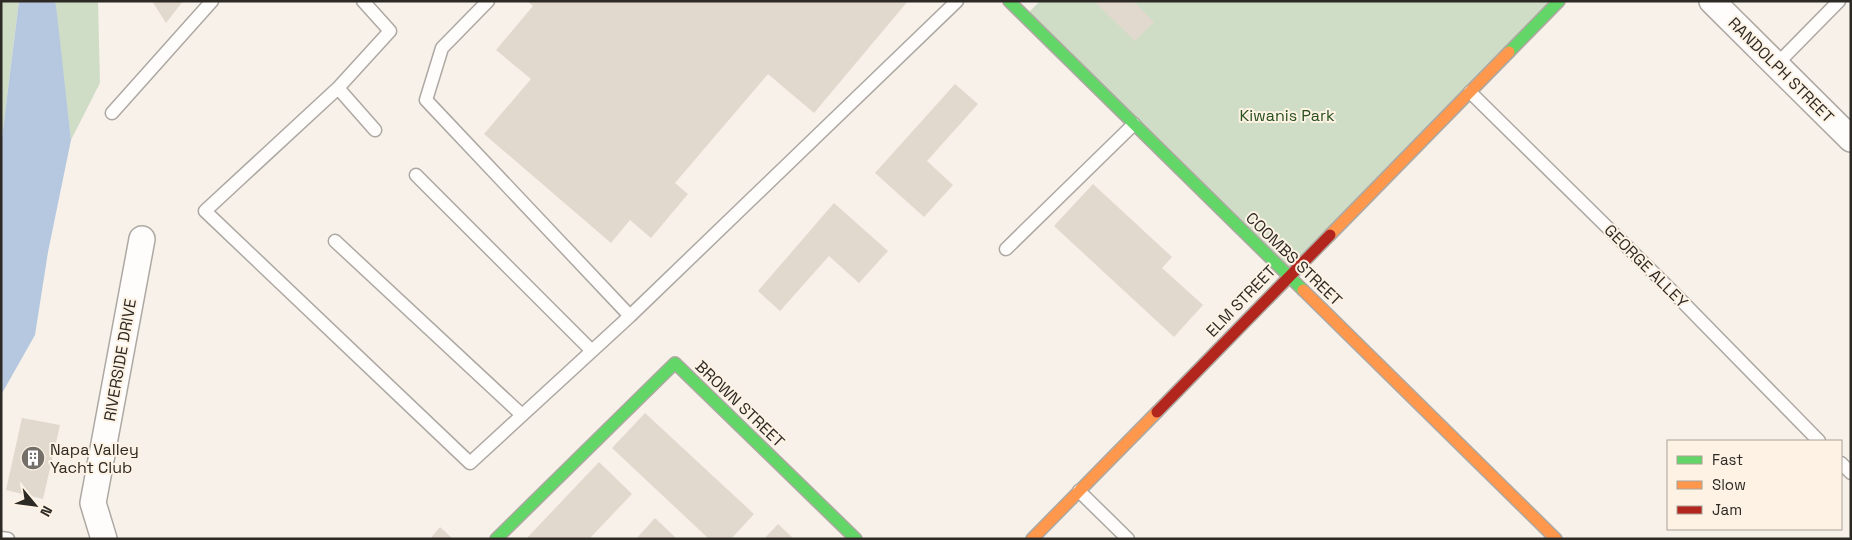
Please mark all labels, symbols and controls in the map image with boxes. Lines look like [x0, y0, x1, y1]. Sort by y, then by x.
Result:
street label: RANDOLPH STREET [1724, 13, 1838, 127]
park label: Kiwanis Park [1239, 105, 1335, 126]
street label: COOMBS STREET [1241, 208, 1347, 310]
street label: GEORGE ALLEY [1600, 220, 1693, 313]
street label: ELM STREET [1202, 261, 1280, 341]
street label: RIVERSIDE DRIVE [99, 297, 141, 423]
street label: BROWN STREET [691, 356, 789, 452]
place label: Napa Valley Yacht Club [50, 439, 139, 478]
legend [1667, 440, 1842, 530]
building icon: Napa Valley Yacht Club [20, 445, 46, 471]
text: Fast [1712, 450, 1743, 469]
text: Slow [1712, 475, 1746, 494]
north arrow [10, 480, 60, 530]
text: Jam [1712, 500, 1742, 519]
text: N [36, 503, 57, 520]

